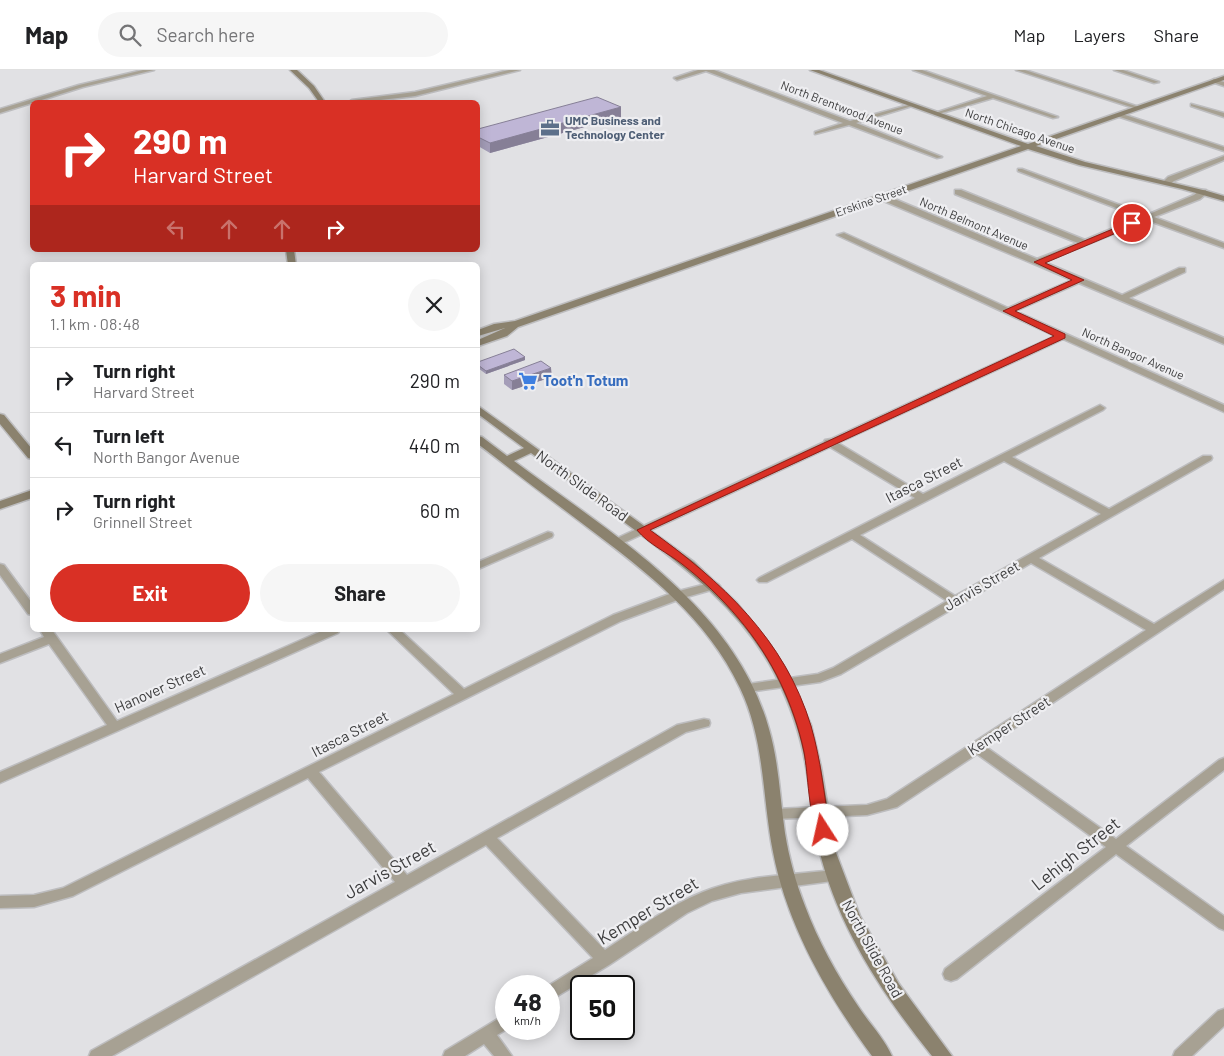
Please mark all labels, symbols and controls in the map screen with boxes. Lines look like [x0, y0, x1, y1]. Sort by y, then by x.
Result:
search box [98, 12, 448, 57]
text: Map [25, 20, 68, 49]
icon: search [116, 21, 144, 49]
text: Search here [156, 23, 255, 46]
text: Map [1013, 24, 1045, 46]
text: Layers [1073, 24, 1126, 46]
text: Share [1154, 24, 1199, 46]
street label: North Brentwood Avenue [779, 77, 906, 137]
street label: North Chicago Avenue [964, 105, 1077, 155]
place label: UMC Business and Technology Center [565, 113, 665, 141]
office icon: UMC Business and Technology Center [539, 117, 561, 139]
text: 290 m [133, 119, 227, 161]
icon: right [50, 120, 115, 185]
text: Harvard Street [133, 161, 273, 187]
street label: Erskine Street [833, 181, 908, 219]
street label: North Belmont Avenue [918, 194, 1031, 252]
pin [1111, 202, 1153, 244]
icon: arrive [1118, 209, 1146, 237]
icon: left [162, 215, 190, 243]
icon: ahead [215, 215, 243, 243]
icon: ahead [268, 215, 296, 243]
icon: right [321, 215, 349, 243]
text: 3 min [50, 277, 121, 313]
button: close [408, 279, 460, 331]
text: 1.1 km · 08:48 [50, 314, 140, 333]
street label: North Bangor Avenue [1080, 324, 1187, 382]
text: Turn right [93, 359, 175, 382]
icon: right [50, 366, 78, 394]
text: 290 m [410, 369, 460, 392]
supermarket icon: Toot'n Totum [517, 370, 539, 392]
place label: Toot'n Totum [543, 371, 628, 389]
text: Harvard Street [93, 382, 195, 401]
text: Turn left [93, 424, 164, 447]
icon: left [50, 431, 78, 459]
text: 440 m [409, 434, 460, 457]
street label: North Slide Road [533, 446, 632, 524]
text: North Bangor Avenue [93, 447, 240, 466]
street label: Itasca Street [882, 452, 965, 506]
text: Turn right [93, 489, 175, 512]
icon: right [50, 496, 78, 524]
text: 60 m [420, 499, 460, 522]
text: Grinnell Street [93, 512, 193, 531]
street label: Jarvis Street [940, 556, 1023, 614]
button: Exit [50, 564, 250, 622]
button: Share [260, 564, 460, 622]
street label: Hanover Street [111, 660, 208, 716]
street label: Kemper Street [964, 692, 1053, 759]
street label: Itasca Street [308, 706, 391, 760]
position arrow [796, 803, 848, 855]
street label: Lehigh Street [1027, 812, 1124, 895]
street label: Jarvis Street [340, 835, 439, 903]
street label: Kemper Street [593, 871, 702, 949]
street label: North Slide Road [839, 897, 907, 1001]
speed limit sign: 50 [570, 975, 635, 1040]
text: 48 [513, 986, 542, 1016]
text: km/h [514, 1013, 541, 1027]

